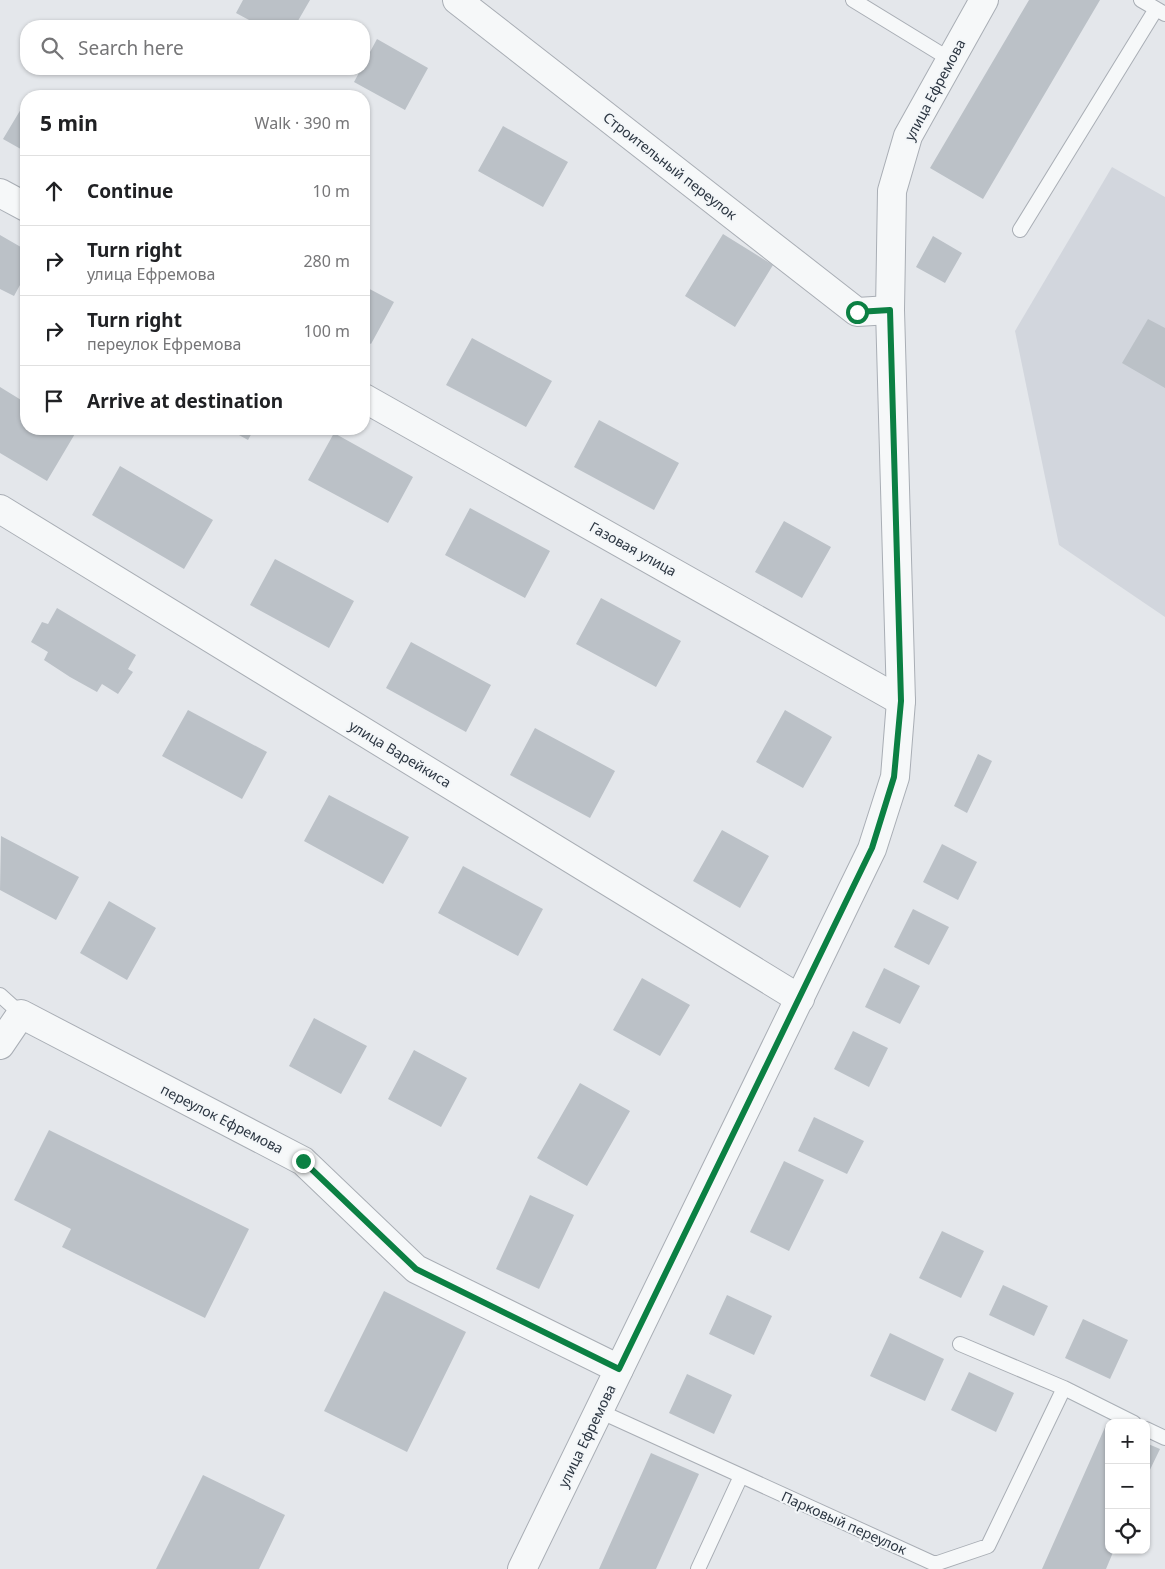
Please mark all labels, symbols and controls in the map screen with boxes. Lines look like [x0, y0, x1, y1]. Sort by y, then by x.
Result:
search box [20, 20, 370, 75]
icon: search [38, 34, 66, 62]
text: Search here [78, 35, 184, 61]
street label: улица Ефремова [900, 36, 969, 144]
street label: Строительный переулок [599, 107, 742, 224]
text: 5 min [40, 109, 98, 137]
text: Walk · 390 m [255, 112, 350, 134]
icon: ahead [40, 177, 68, 205]
text: Continue [87, 178, 173, 204]
text: 10 m [313, 180, 350, 202]
text: Turn right [87, 237, 182, 263]
icon: right [40, 247, 68, 275]
text: 280 m [303, 250, 350, 272]
text: улица Ефремова [87, 263, 215, 285]
route start [846, 301, 869, 324]
text: Turn right [87, 307, 182, 333]
icon: right [40, 317, 68, 345]
text: 100 m [303, 320, 350, 342]
text: переулок Ефремова [87, 333, 241, 355]
icon: arrive [40, 387, 68, 415]
text: Arrive at destination [87, 388, 283, 414]
street label: Газовая улица [586, 517, 680, 580]
street label: улица Варейкиса [346, 716, 455, 792]
street label: переулок Ефремова [158, 1079, 287, 1158]
route end [292, 1150, 315, 1173]
street label: улица Ефремова [553, 1381, 620, 1490]
map controls [1105, 1419, 1150, 1554]
button: + [1105, 1419, 1150, 1464]
button: − [1105, 1464, 1150, 1509]
street label: Парковый переулок [779, 1486, 910, 1559]
button: locate [1105, 1509, 1150, 1554]

